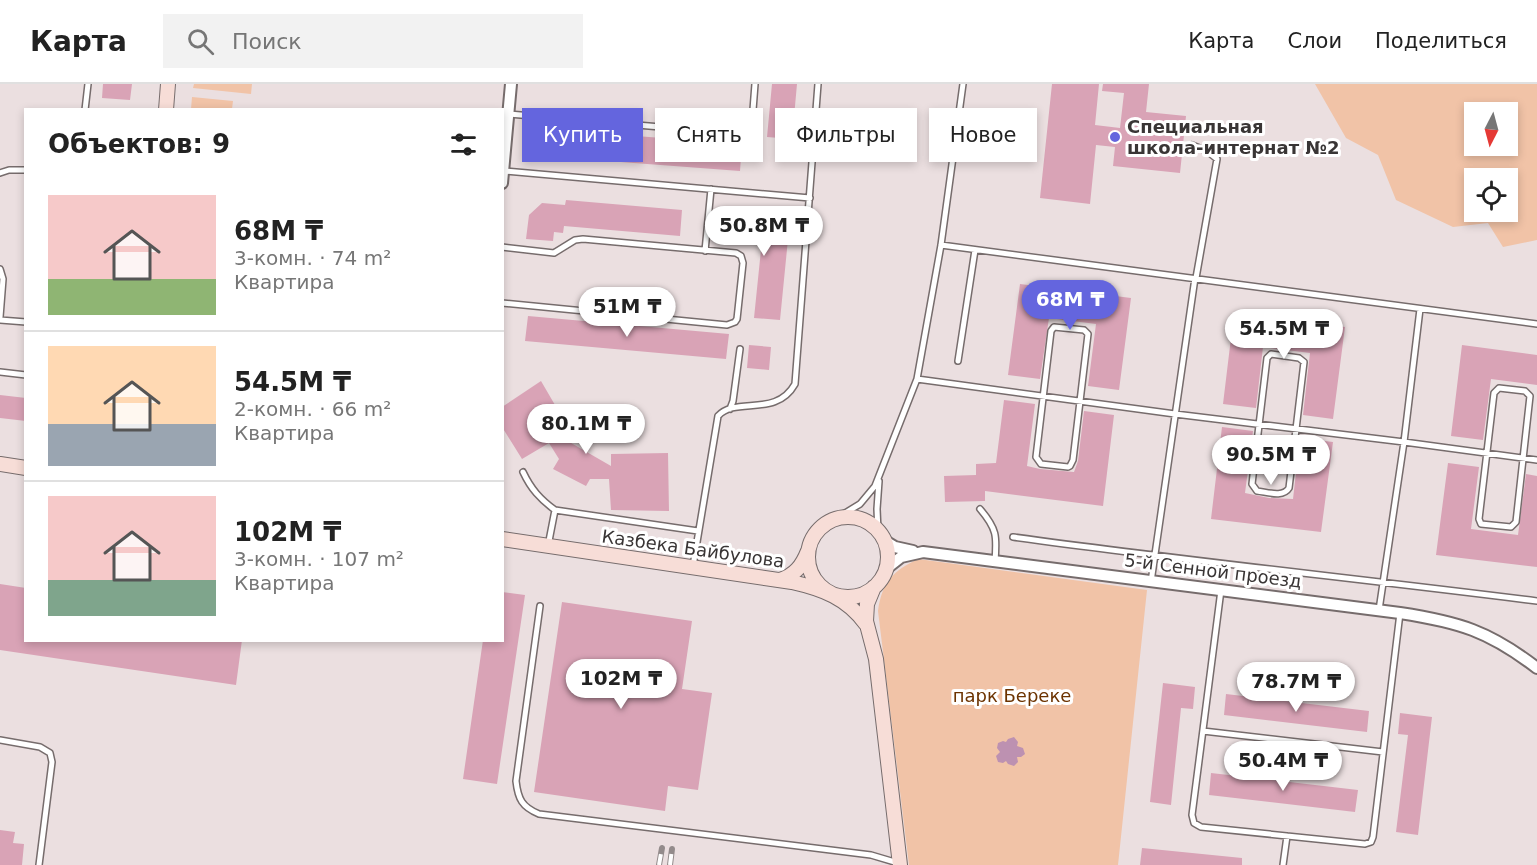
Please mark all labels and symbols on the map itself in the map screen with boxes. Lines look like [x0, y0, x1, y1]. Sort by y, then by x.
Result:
north arrow [1464, 102, 1518, 156]
place label: Специальная школа-интернат №2 [1127, 116, 1340, 158]
marker: Специальная школа-интернат №2 [1108, 130, 1122, 144]
pin: 50.8M ₸ [709, 206, 819, 257]
pin: 68M ₸ [1028, 280, 1112, 331]
pin: 51M ₸ [585, 287, 669, 338]
pin: 54.5M ₸ [1229, 309, 1339, 360]
pin: 80.1M ₸ [531, 404, 641, 455]
pin: 90.5M ₸ [1216, 435, 1326, 486]
street label: Казбека Байбулова [600, 525, 786, 572]
street label: 5-й Сенной проезд [1123, 549, 1303, 592]
pin: 102M ₸ [572, 659, 670, 710]
pin: 78.7M ₸ [1241, 662, 1351, 713]
park label: парк Береке [953, 685, 1071, 706]
pin: 50.4M ₸ [1228, 741, 1338, 792]

